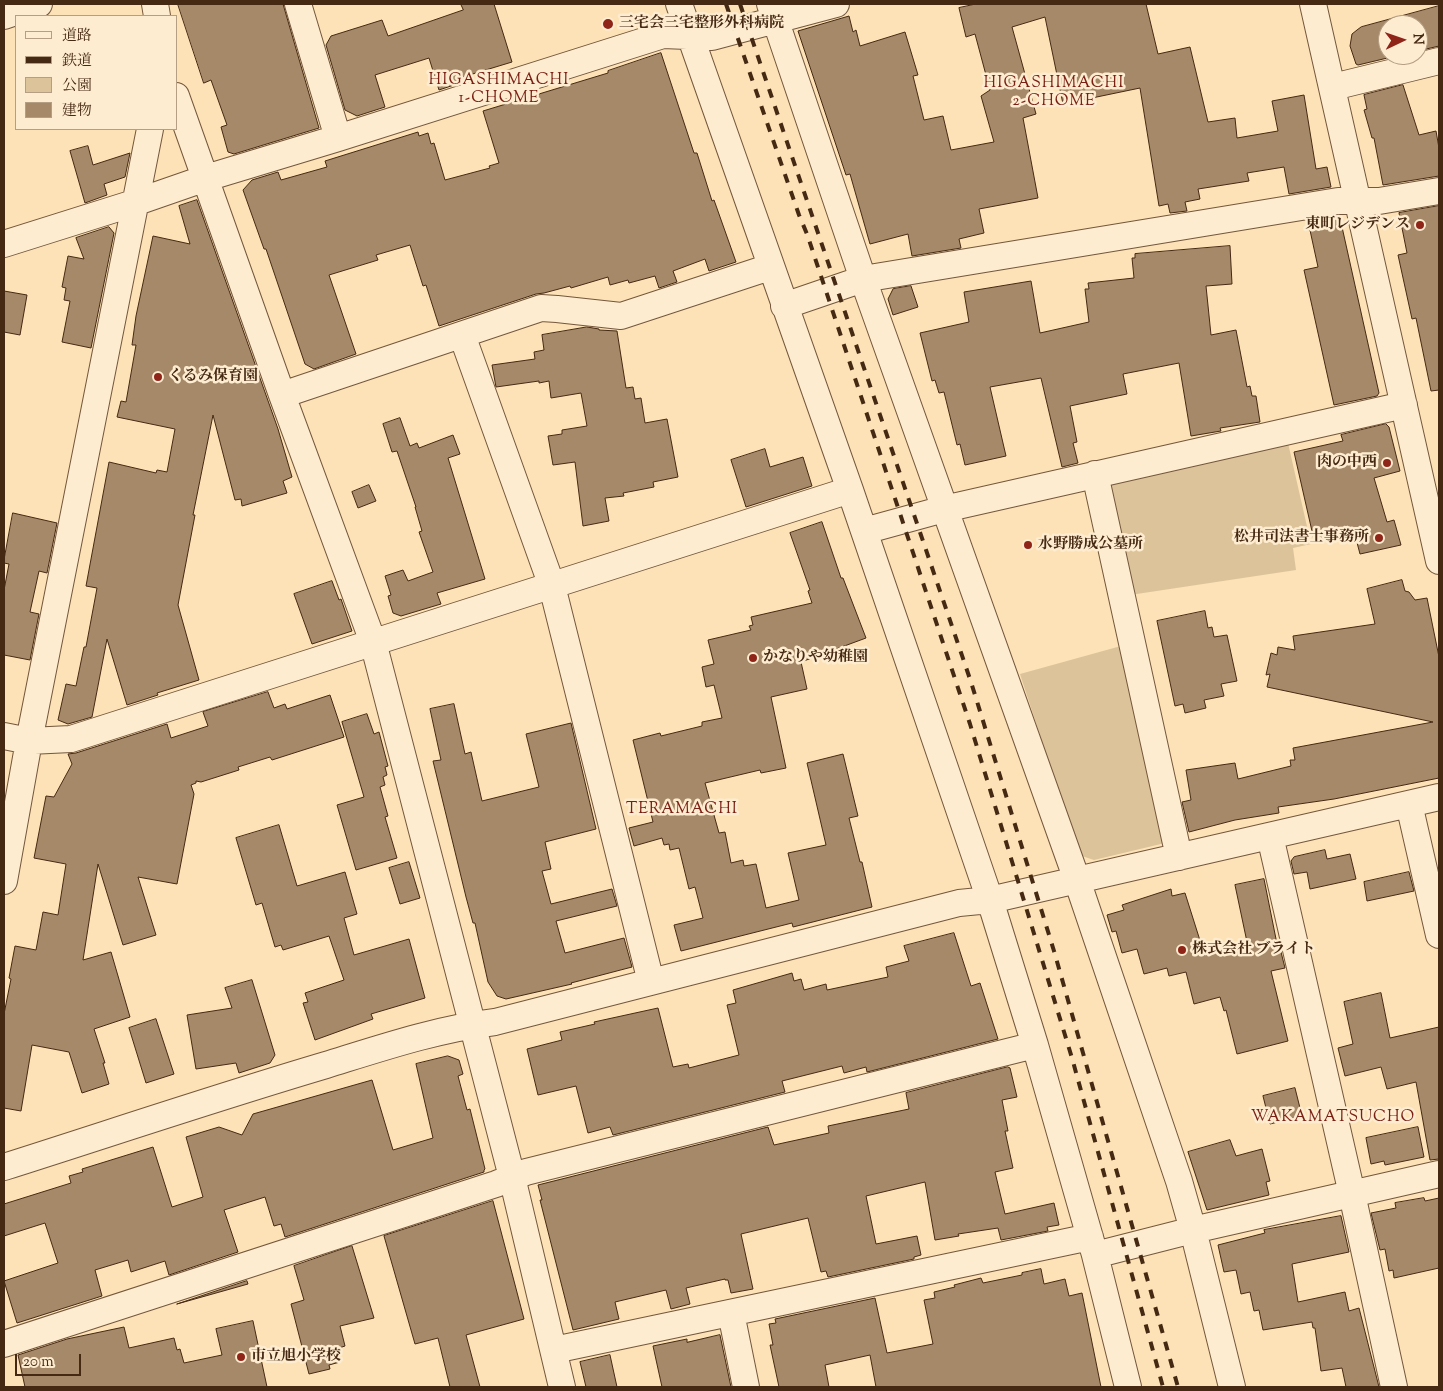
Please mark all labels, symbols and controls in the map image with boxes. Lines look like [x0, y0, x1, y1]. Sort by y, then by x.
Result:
legend [15, 15, 178, 130]
place label: 三宅会三宅整形外科病院 [619, 15, 784, 33]
north arrow [1378, 15, 1428, 65]
marker: 三宅会三宅整形外科病院 [601, 17, 615, 31]
text: 道路 [62, 26, 92, 47]
text: N [1407, 33, 1427, 45]
text: 鉄道 [62, 51, 92, 72]
district label: HIGASHIMACHI 1-CHOME [427, 71, 571, 109]
district label: HIGASHIMACHI 2-CHOME [982, 74, 1126, 112]
text: 公園 [62, 76, 92, 97]
text: 建物 [62, 101, 92, 122]
place label: 東町レジデンス [1305, 216, 1410, 234]
marker: 東町レジデンス [1414, 219, 1426, 231]
place label: くるみ保育園 [168, 368, 258, 386]
marker: くるみ保育園 [152, 371, 164, 383]
place label: 肉の中西 [1317, 454, 1377, 472]
marker: 肉の中西 [1381, 457, 1393, 469]
place label: 松井司法書士事務所 [1234, 529, 1369, 547]
marker: 松井司法書士事務所 [1373, 532, 1385, 544]
place label: 水野勝成公墓所 [1038, 536, 1143, 554]
marker: 水野勝成公墓所 [1022, 539, 1034, 551]
place label: かなりや幼稚園 [763, 649, 868, 667]
marker: かなりや幼稚園 [747, 652, 759, 664]
district label: TERAMACHI [625, 800, 739, 820]
place label: 株式会社 ブライト [1192, 941, 1315, 959]
marker: 株式会社 ブライト [1176, 944, 1188, 956]
district label: WAKAMATSUCHO [1249, 1108, 1417, 1128]
scale bar [18, 1344, 84, 1376]
place label: 市立旭小学校 [251, 1348, 341, 1366]
marker: 市立旭小学校 [235, 1351, 247, 1363]
text: 20 m [23, 1352, 54, 1373]

